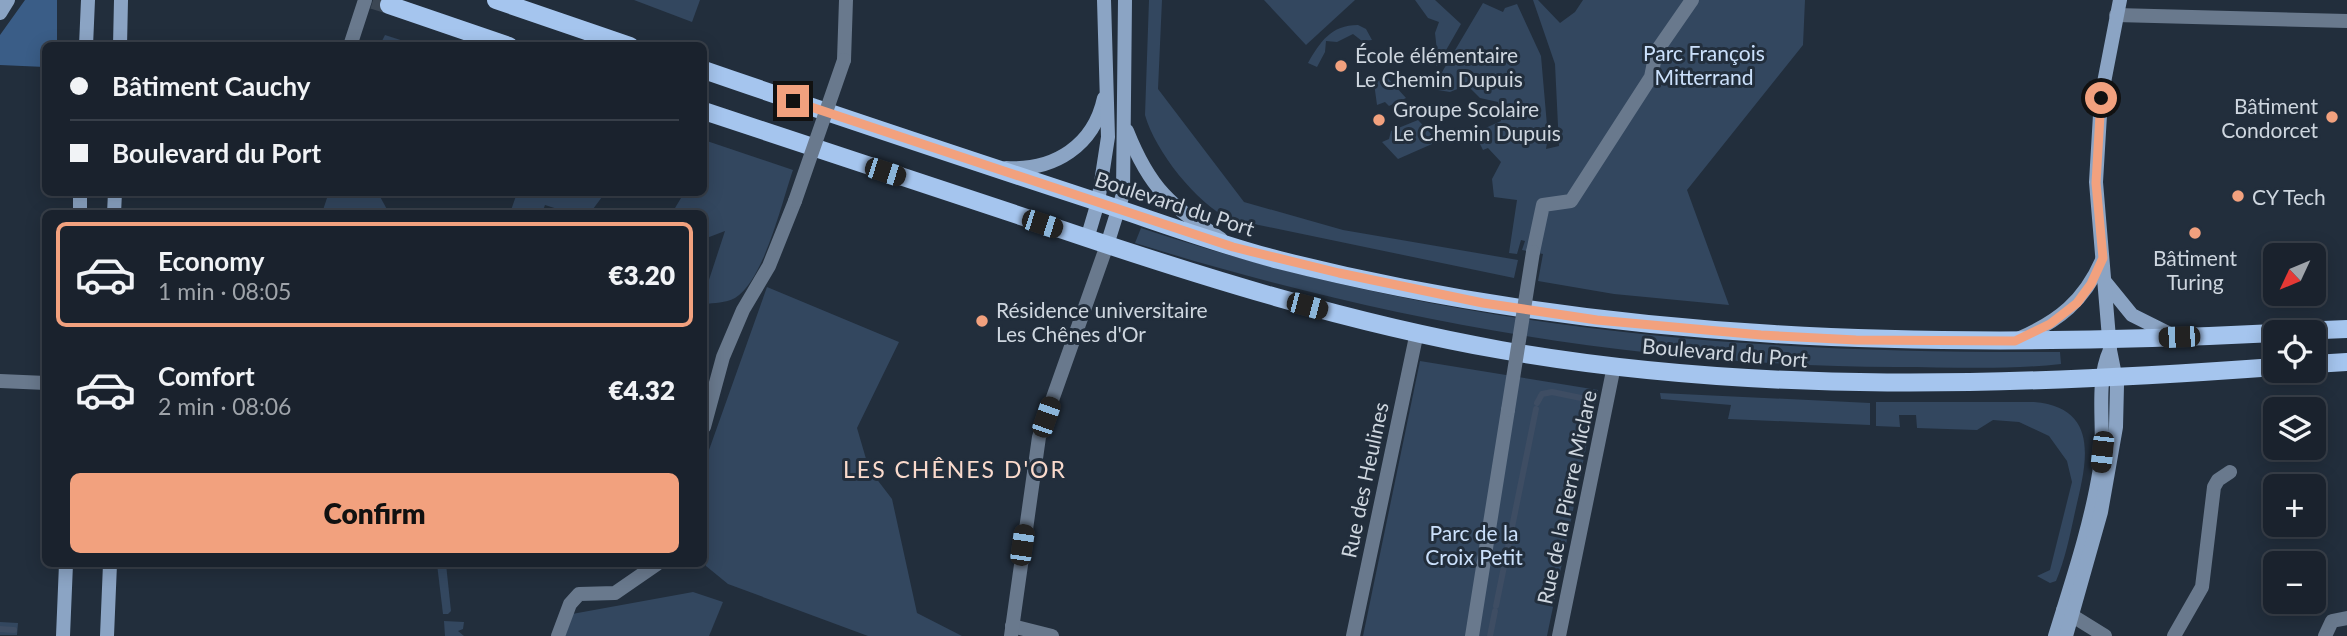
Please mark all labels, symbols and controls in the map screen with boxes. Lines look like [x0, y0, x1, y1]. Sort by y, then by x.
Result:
park label: Parc François Mitterrand [1643, 40, 1765, 89]
place label: École élémentaire Le Chemin Dupuis [1355, 42, 1523, 91]
marker: École élémentaire Le Chemin Dupuis [1333, 58, 1349, 74]
text: Bâtiment Cauchy [112, 70, 310, 102]
route start [2085, 82, 2117, 114]
route end [777, 85, 809, 117]
place label: Bâtiment Condorcet [2221, 93, 2318, 142]
place label: Groupe Scolaire Le Chemin Dupuis [1393, 96, 1561, 145]
marker: Bâtiment Condorcet [2324, 109, 2340, 125]
marker: Groupe Scolaire Le Chemin Dupuis [1371, 112, 1387, 128]
text: Boulevard du Port [112, 137, 321, 169]
car [862, 156, 909, 188]
street label: Boulevard du Port [1092, 165, 1258, 241]
place label: CY Tech [2252, 184, 2326, 209]
marker: CY Tech [2230, 188, 2246, 204]
car [1019, 208, 1066, 240]
marker: Bâtiment Turing [2187, 225, 2203, 241]
icon: car [74, 243, 137, 306]
north arrow [2263, 243, 2326, 306]
map controls [2263, 243, 2326, 614]
text: Economy [158, 245, 264, 277]
place label: Bâtiment Turing [2153, 245, 2238, 294]
text: €3.20 [608, 259, 675, 291]
text: 1 min · 08:05 [158, 277, 291, 305]
car [1284, 290, 1331, 322]
place label: Résidence universitaire Les Chênes d'Or [996, 297, 1208, 346]
marker: Résidence universitaire Les Chênes d'Or [974, 313, 990, 329]
button: locate [2263, 320, 2326, 383]
car [2158, 326, 2201, 348]
street label: Boulevard du Port [1641, 332, 1809, 372]
icon: car [74, 358, 137, 421]
text: Comfort [158, 360, 255, 392]
text: €4.32 [608, 374, 675, 406]
street label: Rue de la Pierre Miclare [1531, 388, 1601, 606]
text: 2 min · 08:06 [158, 392, 291, 420]
car [1030, 394, 1063, 440]
button: layers [2263, 397, 2326, 460]
street label: Rue des Heulines [1335, 400, 1393, 560]
car [2090, 430, 2115, 474]
district label: LES CHÊNES D'OR [843, 455, 1067, 483]
button: Confirm [70, 473, 679, 553]
button: + [2263, 474, 2326, 537]
park label: Parc de la Croix Petit [1425, 520, 1523, 569]
car [1009, 523, 1036, 567]
button: − [2263, 551, 2326, 614]

